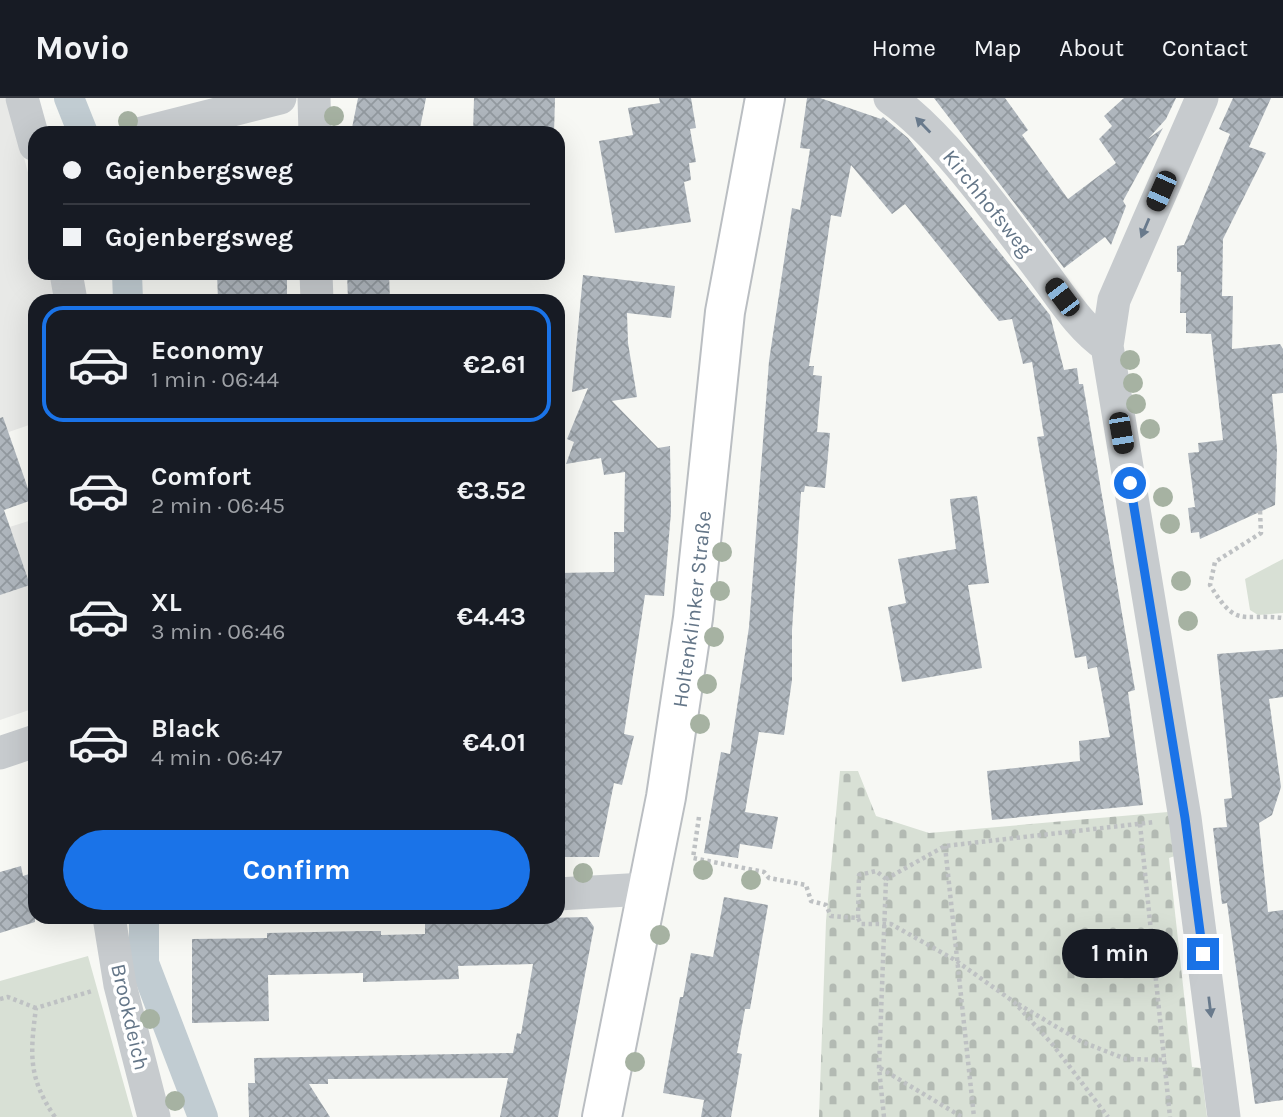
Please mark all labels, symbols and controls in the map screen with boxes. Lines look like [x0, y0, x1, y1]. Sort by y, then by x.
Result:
text: Movio [35, 29, 129, 67]
text: Home [872, 34, 936, 62]
text: Map [974, 34, 1021, 62]
text: About [1059, 34, 1124, 62]
text: Contact [1162, 34, 1248, 62]
one-way arrow [915, 117, 931, 134]
street label: Kirchhofsweg [938, 145, 1038, 261]
text: Gojenbergsweg [105, 155, 293, 186]
car [1143, 168, 1180, 214]
one-way arrow [1139, 217, 1150, 238]
text: Gojenbergsweg [105, 222, 293, 253]
car [1041, 274, 1084, 320]
icon: car [67, 333, 130, 396]
text: Economy [151, 335, 263, 366]
text: €2.61 [463, 349, 526, 380]
text: 1 min · 06:44 [151, 366, 279, 393]
car [1108, 410, 1135, 456]
icon: car [67, 459, 130, 522]
text: Comfort [151, 461, 252, 492]
route start [1114, 467, 1146, 499]
text: €3.52 [457, 475, 526, 506]
text: 2 min · 06:45 [151, 492, 285, 519]
street label: Holtenklinker Straße [668, 510, 716, 709]
icon: car [67, 585, 130, 648]
text: XL [151, 587, 182, 618]
text: €4.43 [457, 601, 526, 632]
text: 3 min · 06:46 [151, 618, 285, 645]
icon: car [67, 711, 130, 774]
text: Black [151, 713, 220, 744]
text: €4.01 [463, 727, 526, 758]
text: 4 min · 06:47 [151, 744, 282, 771]
button: Confirm [63, 830, 530, 910]
callout: 1 min [1063, 930, 1178, 978]
route end [1187, 938, 1219, 970]
text: 1 min [1091, 940, 1149, 967]
street label: Brookdeich [106, 961, 154, 1073]
one-way arrow [1204, 996, 1215, 1018]

